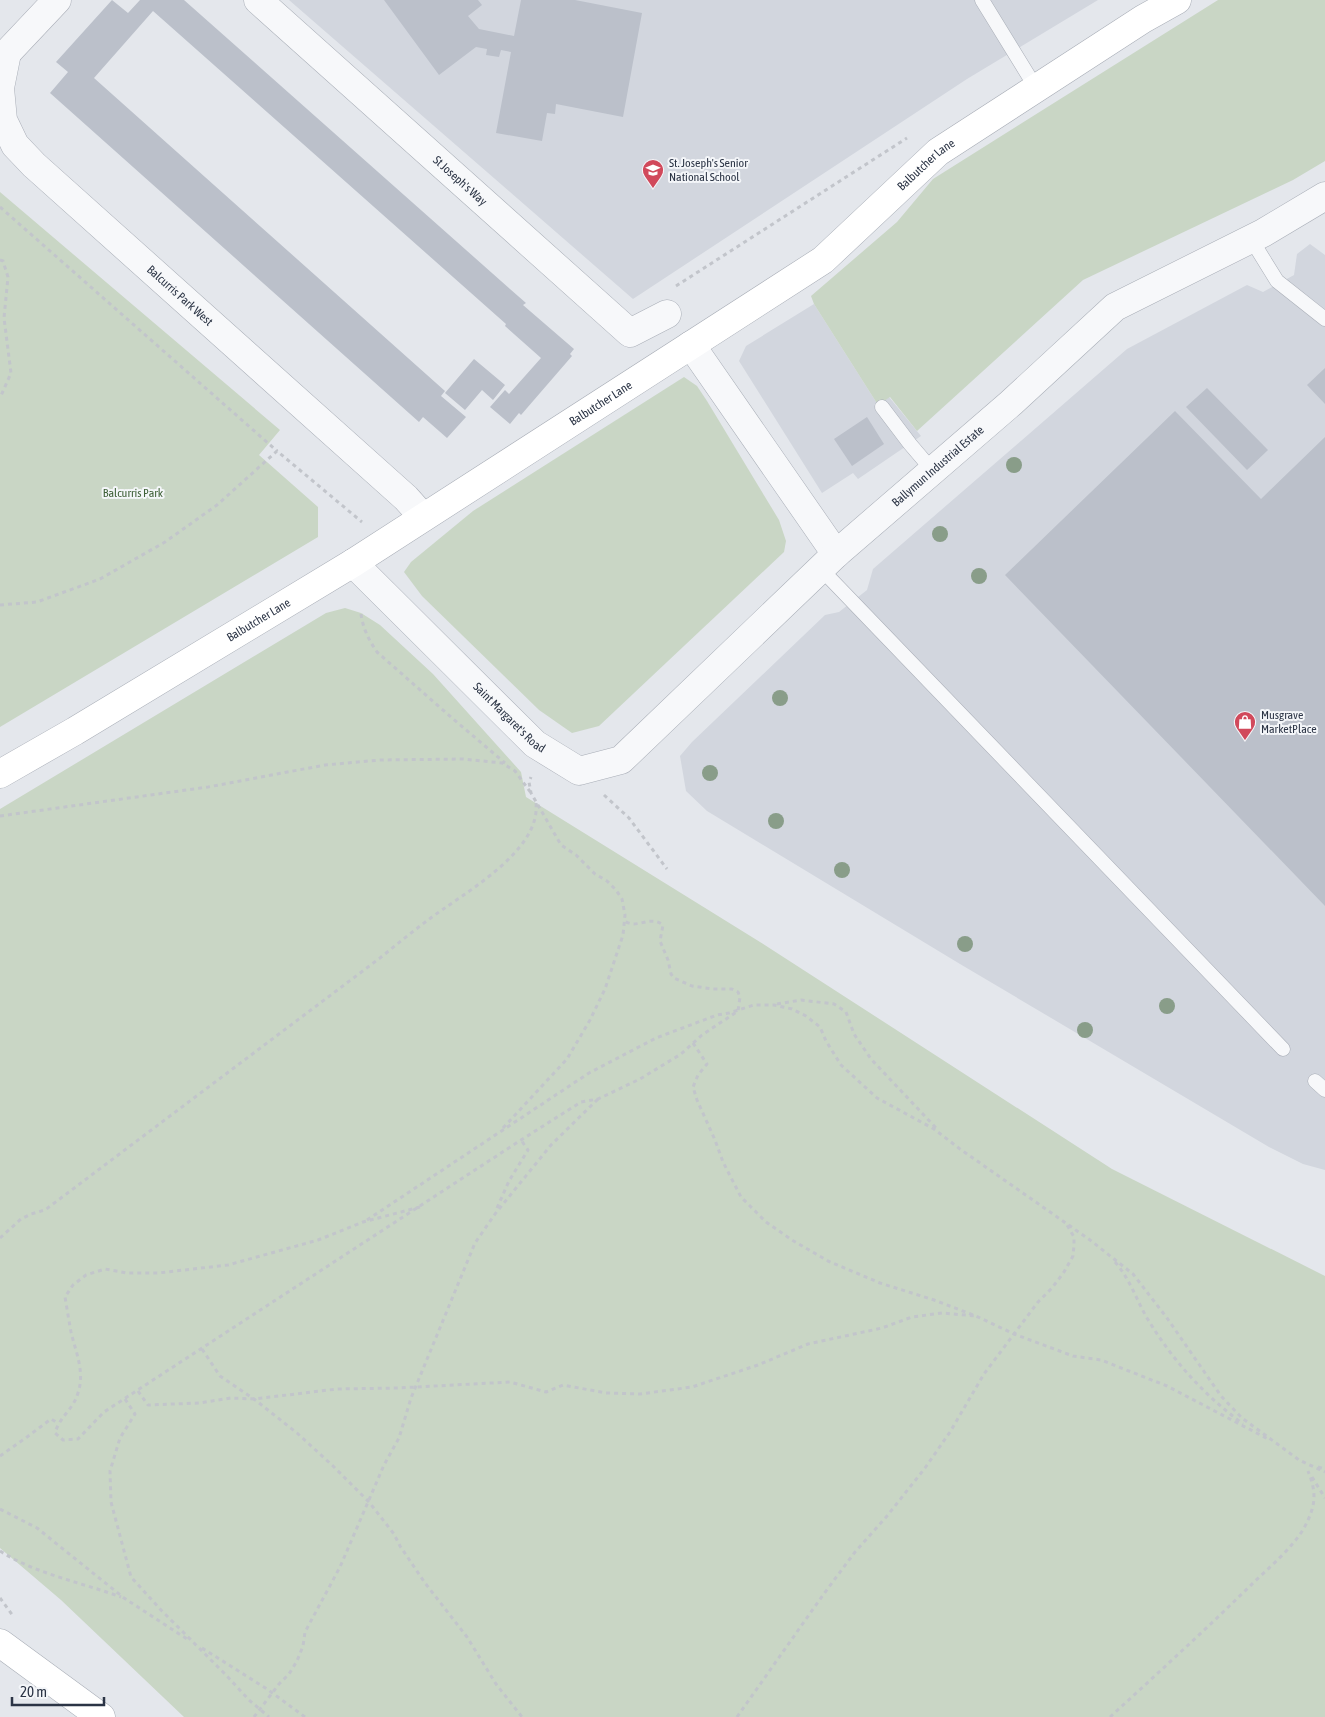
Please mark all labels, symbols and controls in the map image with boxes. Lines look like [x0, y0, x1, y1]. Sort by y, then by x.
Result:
street label: Balbutcher Lane [894, 136, 957, 193]
street label: St Joseph's Way [430, 153, 490, 208]
place label: St. Joseph's Senior National School [669, 156, 748, 184]
school or university icon: St. Joseph's Senior National School [641, 158, 665, 189]
street label: Balcurris Park West [144, 263, 216, 329]
street label: Balbutcher Lane [567, 378, 635, 429]
street label: Ballymun Industrial Estate [889, 423, 987, 509]
park label: Balcurris Park [103, 486, 164, 500]
street label: Balbutcher Lane [224, 595, 293, 645]
street label: Saint Margaret's Road [470, 680, 548, 756]
place label: Musgrave MarketPlace [1261, 708, 1317, 736]
shop icon: Musgrave MarketPlace [1233, 710, 1257, 741]
scale bar [12, 1674, 105, 1706]
text: 20 m [20, 1683, 47, 1700]

